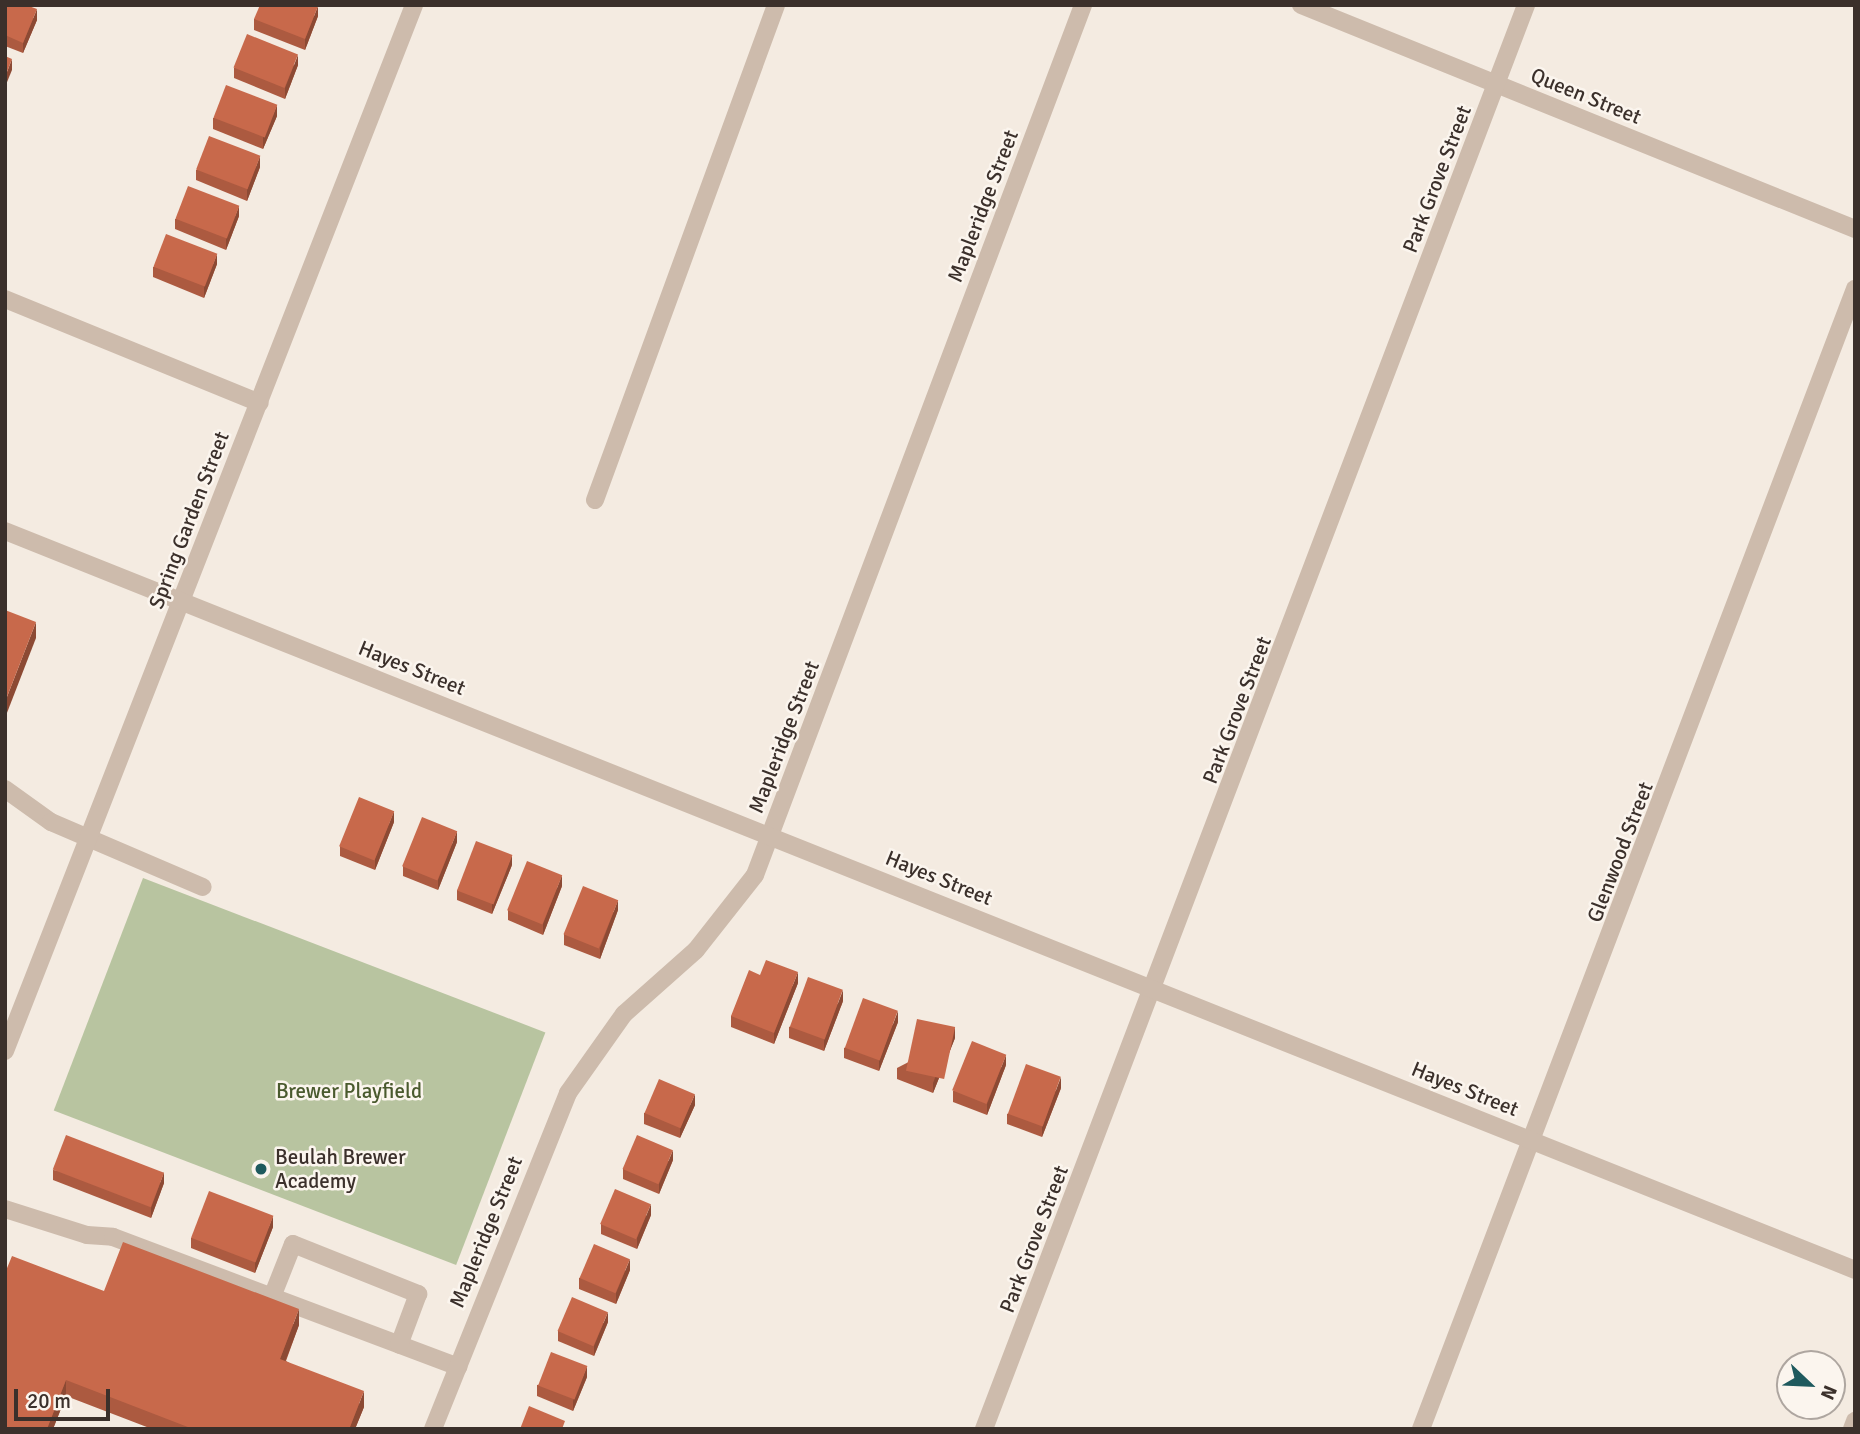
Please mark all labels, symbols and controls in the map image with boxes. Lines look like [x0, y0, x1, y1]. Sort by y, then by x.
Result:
street label: Queen Street [1527, 62, 1645, 130]
street label: Park Grove Street [1397, 102, 1477, 256]
street label: Mapleridge Street [942, 126, 1024, 286]
street label: Spring Garden Street [144, 428, 234, 612]
street label: Park Grove Street [1197, 633, 1277, 787]
street label: Hayes Street [355, 635, 469, 701]
street label: Mapleridge Street [743, 657, 825, 817]
street label: Glenwood Street [1582, 778, 1658, 926]
street label: Hayes Street [882, 845, 996, 911]
street label: Hayes Street [1408, 1056, 1522, 1122]
park label: Brewer Playfield [276, 1078, 422, 1104]
place label: Beulah Brewer Academy [275, 1144, 406, 1194]
street label: Mapleridge Street [444, 1153, 528, 1311]
marker: Beulah Brewer Academy [253, 1161, 269, 1177]
street label: Park Grove Street [994, 1162, 1074, 1316]
north arrow [1776, 1350, 1846, 1420]
scale bar [18, 1374, 114, 1418]
text: N [1815, 1382, 1842, 1403]
text: 20 m [27, 1388, 71, 1414]

